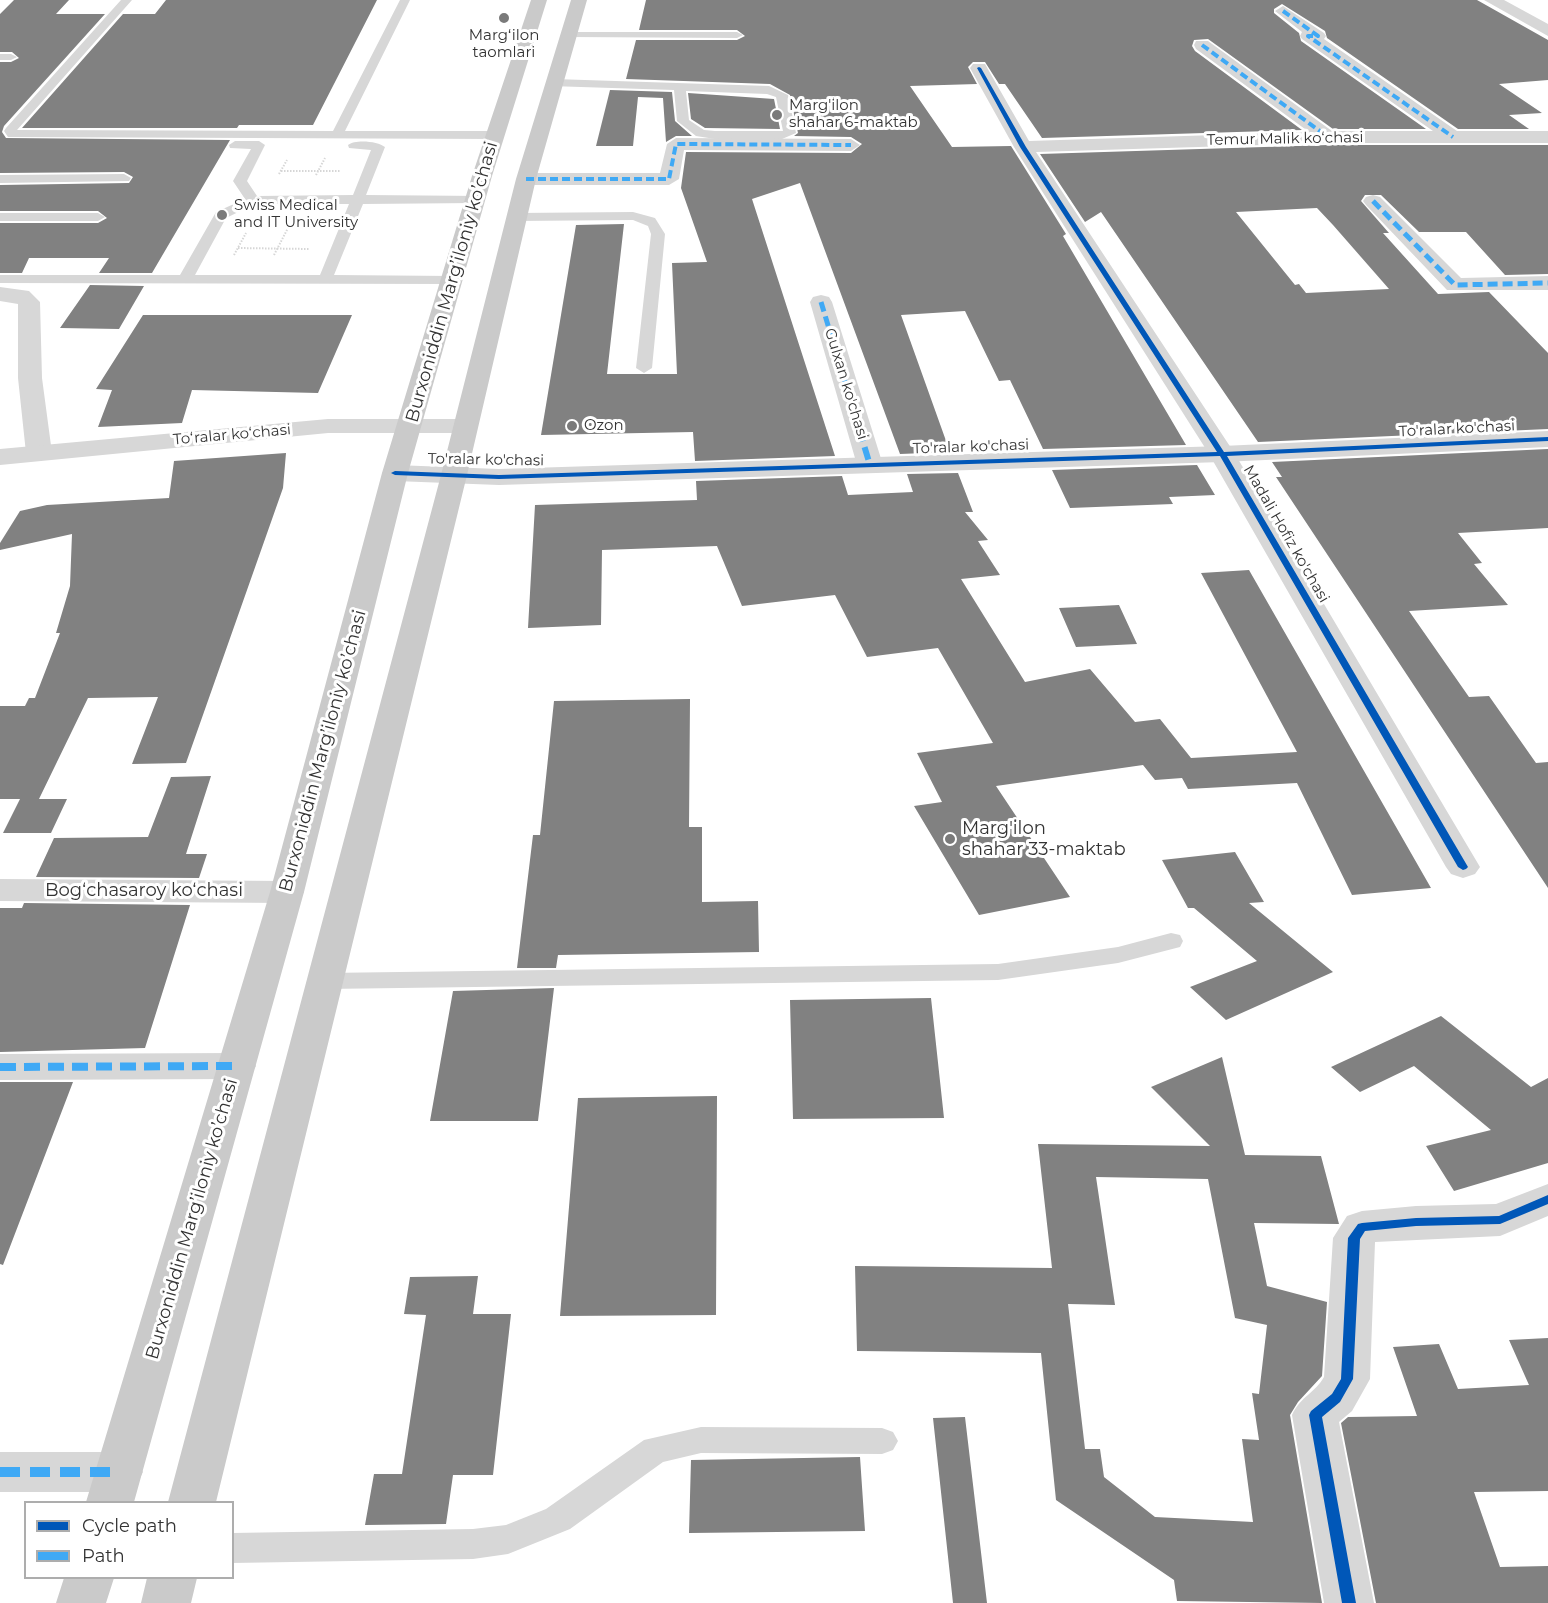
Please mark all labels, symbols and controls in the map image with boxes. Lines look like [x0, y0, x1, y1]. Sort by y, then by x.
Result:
marker: Margʻilon taomlari [497, 11, 511, 25]
place label: Margʻilon taomlari [469, 27, 539, 62]
place label: Marg'ilon shahar 6-maktab [789, 97, 918, 132]
marker: Marg'ilon shahar 6-maktab [770, 108, 784, 122]
street label: Temur Malik koʻchasi [1206, 129, 1364, 149]
street label: Burxoniddin Marg’iloniy ko’chasi [401, 139, 503, 425]
place label: Swiss Medical and IT University [234, 197, 358, 232]
marker: Swiss Medical and IT University [215, 208, 229, 222]
street label: Gulxan ko'chasi [820, 326, 872, 442]
place label: Ozon [584, 417, 624, 435]
street label: To'ralar ko'chasi [1398, 417, 1516, 441]
marker: Ozon [565, 419, 579, 433]
street label: Toʻralar koʻchasi [172, 421, 292, 449]
street label: To'ralar ko'chasi [913, 436, 1029, 458]
street label: To'ralar ko'chasi [428, 450, 544, 470]
street label: Madali Hofiz ko'chasi [1239, 462, 1333, 606]
street label: Burxoniddin Marg’iloniy ko’chasi [275, 608, 371, 894]
place label: Marg'ilon shahar 33-maktab [962, 818, 1126, 860]
marker: Marg'ilon shahar 33-maktab [943, 832, 957, 846]
street label: Bogʻchasaroy koʻchasi [45, 880, 243, 902]
street label: Burxoniddin Marg’iloniy ko’chasi [141, 1076, 243, 1362]
legend [24, 1501, 234, 1579]
text: Cycle path [82, 1515, 177, 1537]
text: Path [82, 1545, 125, 1567]

